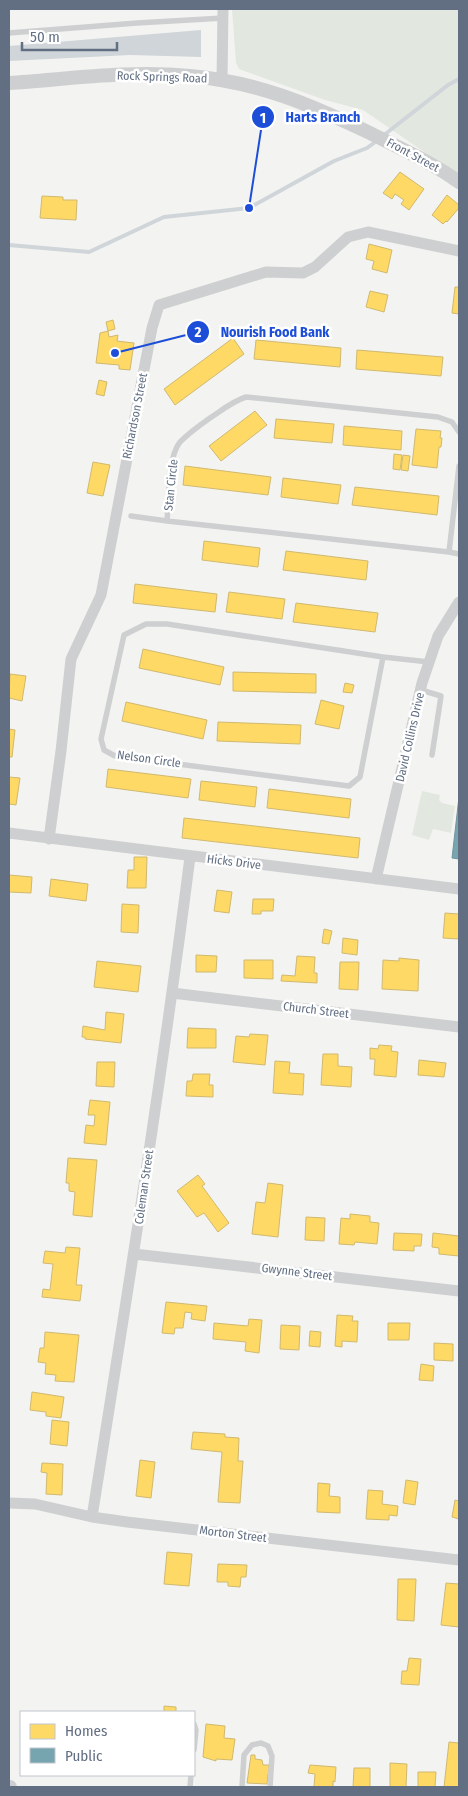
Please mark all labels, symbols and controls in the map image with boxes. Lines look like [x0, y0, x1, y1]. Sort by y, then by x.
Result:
scale bar [22, 20, 118, 52]
text: 50 m [30, 28, 60, 46]
street label: Rock Springs Road [117, 68, 207, 86]
callout: Harts Branch [251, 103, 371, 132]
text: 1 [260, 109, 266, 127]
text: Harts Branch [286, 109, 360, 126]
street label: Front Street [384, 135, 442, 175]
callout: Nourish Food Bank [185, 317, 339, 346]
text: 2 [194, 323, 202, 341]
text: Nourish Food Bank [221, 324, 330, 341]
street label: Richardson Street [120, 372, 150, 460]
street label: Stan Circle [161, 458, 181, 512]
street label: David Collins Drive [393, 691, 427, 783]
street label: Nelson Circle [116, 748, 182, 770]
street label: Hicks Drive [206, 852, 262, 872]
street label: Church Street [282, 999, 350, 1021]
street label: Coleman Street [132, 1149, 156, 1225]
street label: Gwynne Street [261, 1261, 333, 1283]
street label: Morton Street [199, 1523, 268, 1545]
legend [20, 1711, 195, 1776]
text: Homes [65, 1722, 107, 1740]
text: Public [65, 1747, 103, 1765]

